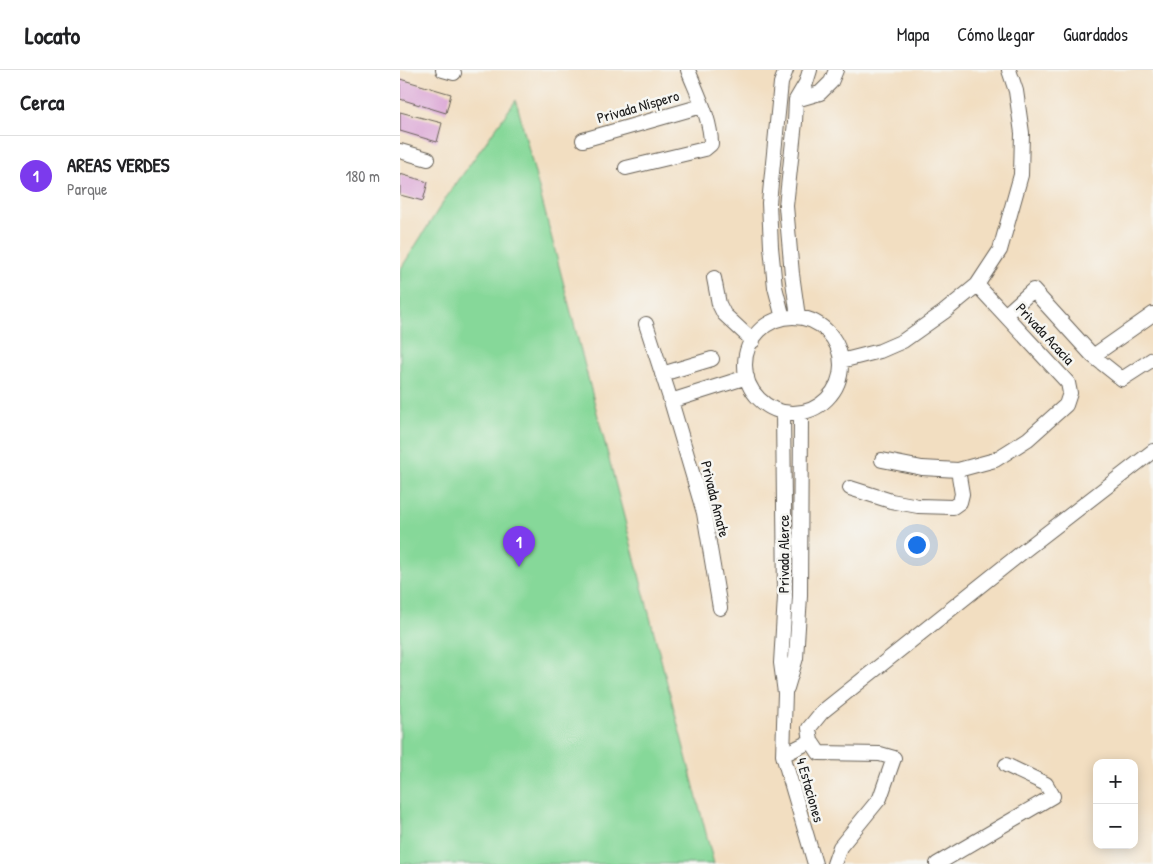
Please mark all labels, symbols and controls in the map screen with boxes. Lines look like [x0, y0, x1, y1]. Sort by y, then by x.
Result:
text: Locato [25, 19, 80, 51]
text: Mapa [897, 22, 929, 47]
text: Cómo llegar [957, 22, 1035, 47]
text: Guardados [1063, 22, 1128, 47]
street label: Privada Níspero [594, 85, 681, 128]
text: Cerca [20, 88, 64, 117]
text: AREAS VERDES [67, 152, 170, 178]
text: 1 [33, 165, 39, 187]
text: 180 m [346, 165, 380, 187]
text: Parque [67, 178, 107, 200]
street label: Privada Acacia [1011, 298, 1080, 369]
street label: Privada Amate [696, 459, 735, 539]
street label: Privada Alerce [773, 515, 794, 593]
pin: 1 [503, 526, 535, 567]
your location [904, 532, 930, 558]
street label: 4 Estaciones [791, 755, 830, 825]
map controls [1093, 759, 1138, 849]
button: + [1093, 759, 1138, 804]
button: − [1093, 804, 1138, 849]

